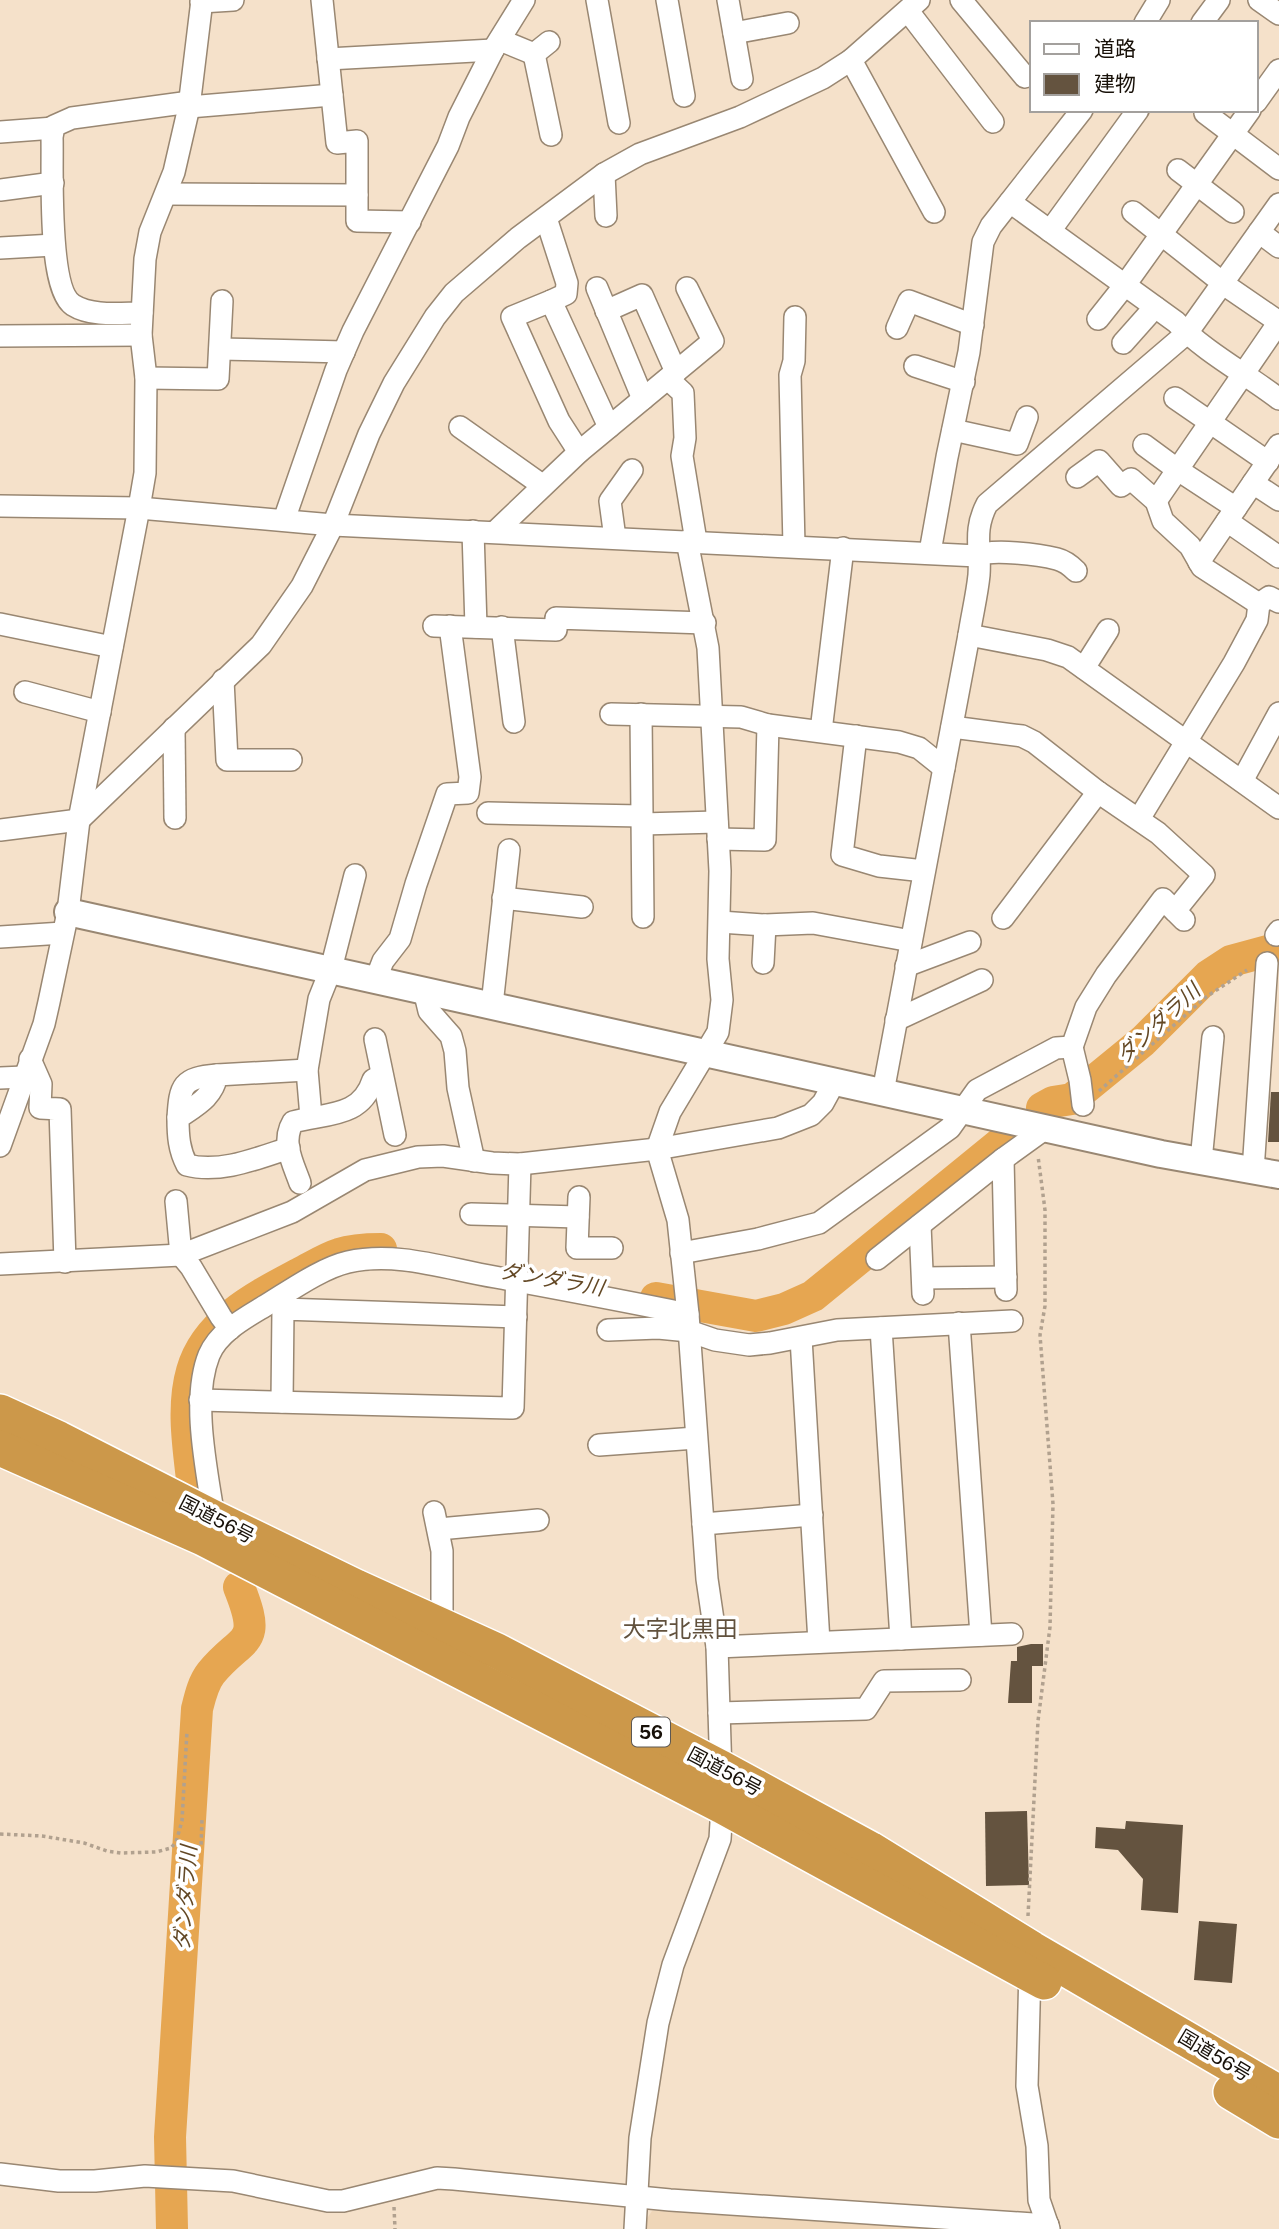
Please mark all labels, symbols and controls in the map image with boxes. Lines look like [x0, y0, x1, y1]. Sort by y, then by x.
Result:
legend [1030, 21, 1258, 112]
text: 道路 [1094, 36, 1136, 61]
text: 建物 [1094, 71, 1136, 96]
water label: ダンダラ川 [1111, 977, 1206, 1068]
water label: ダンダラ川 [498, 1258, 608, 1301]
street label: 国道56号 [176, 1491, 258, 1547]
district label: 大字北黒田 [623, 1615, 738, 1642]
road number: 56 [632, 1717, 670, 1746]
street label: 国道56号 [684, 1742, 766, 1800]
water label: ダンダラ川 [169, 1843, 201, 1951]
street label: 国道56号 [1175, 2025, 1255, 2085]

